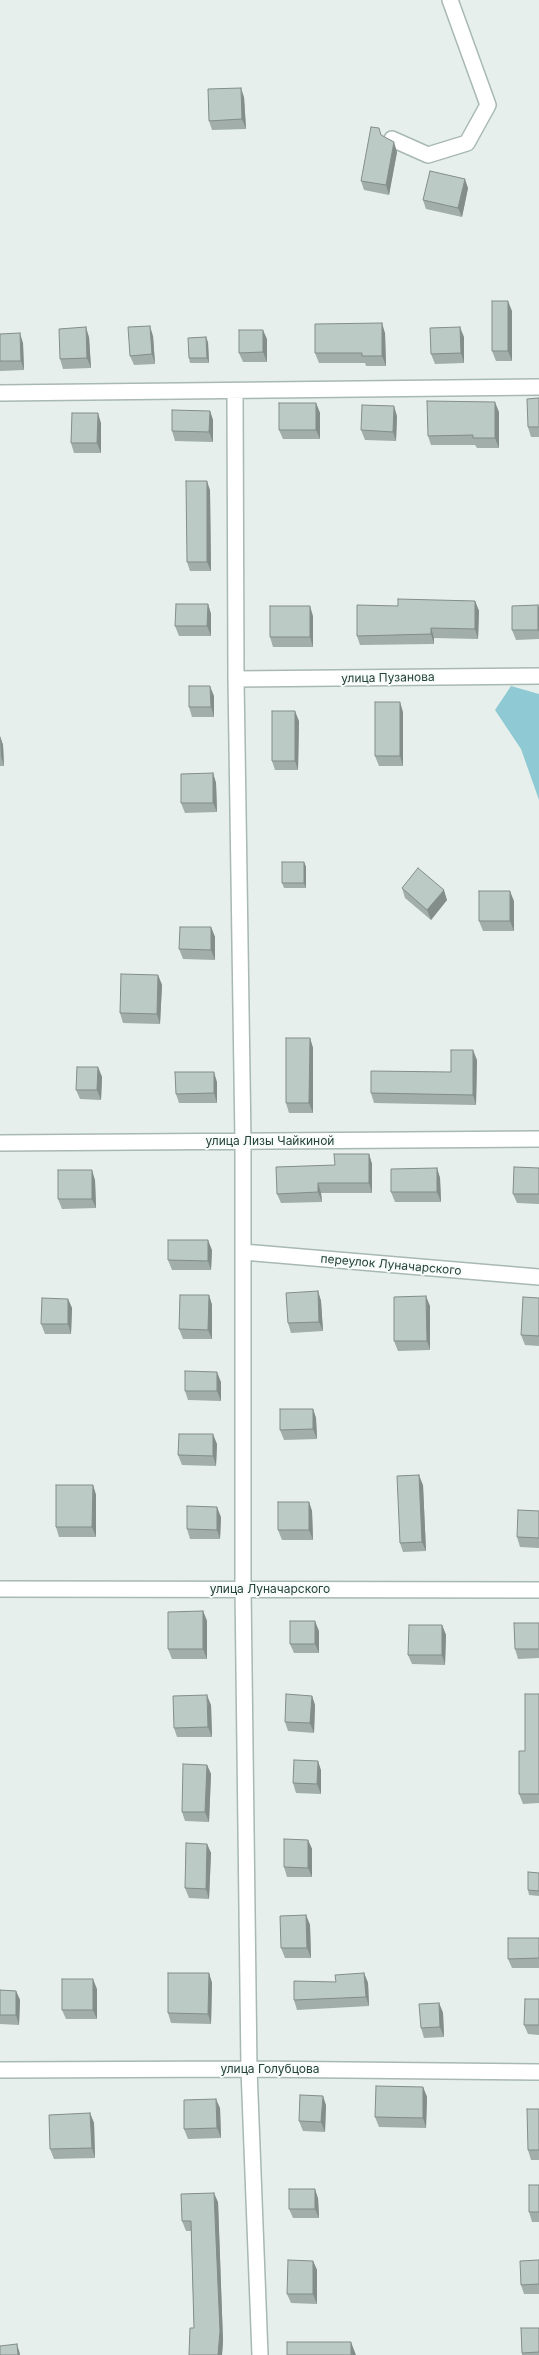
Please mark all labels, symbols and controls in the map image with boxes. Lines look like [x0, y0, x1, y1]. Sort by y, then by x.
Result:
street label: улица Пузанова [341, 670, 435, 686]
street label: улица Лизы Чайкиной [206, 1134, 334, 1148]
street label: переулок Луначарского [320, 1252, 462, 1278]
street label: улица Луначарского [210, 1582, 330, 1596]
street label: улица Голубцова [220, 2062, 320, 2076]

